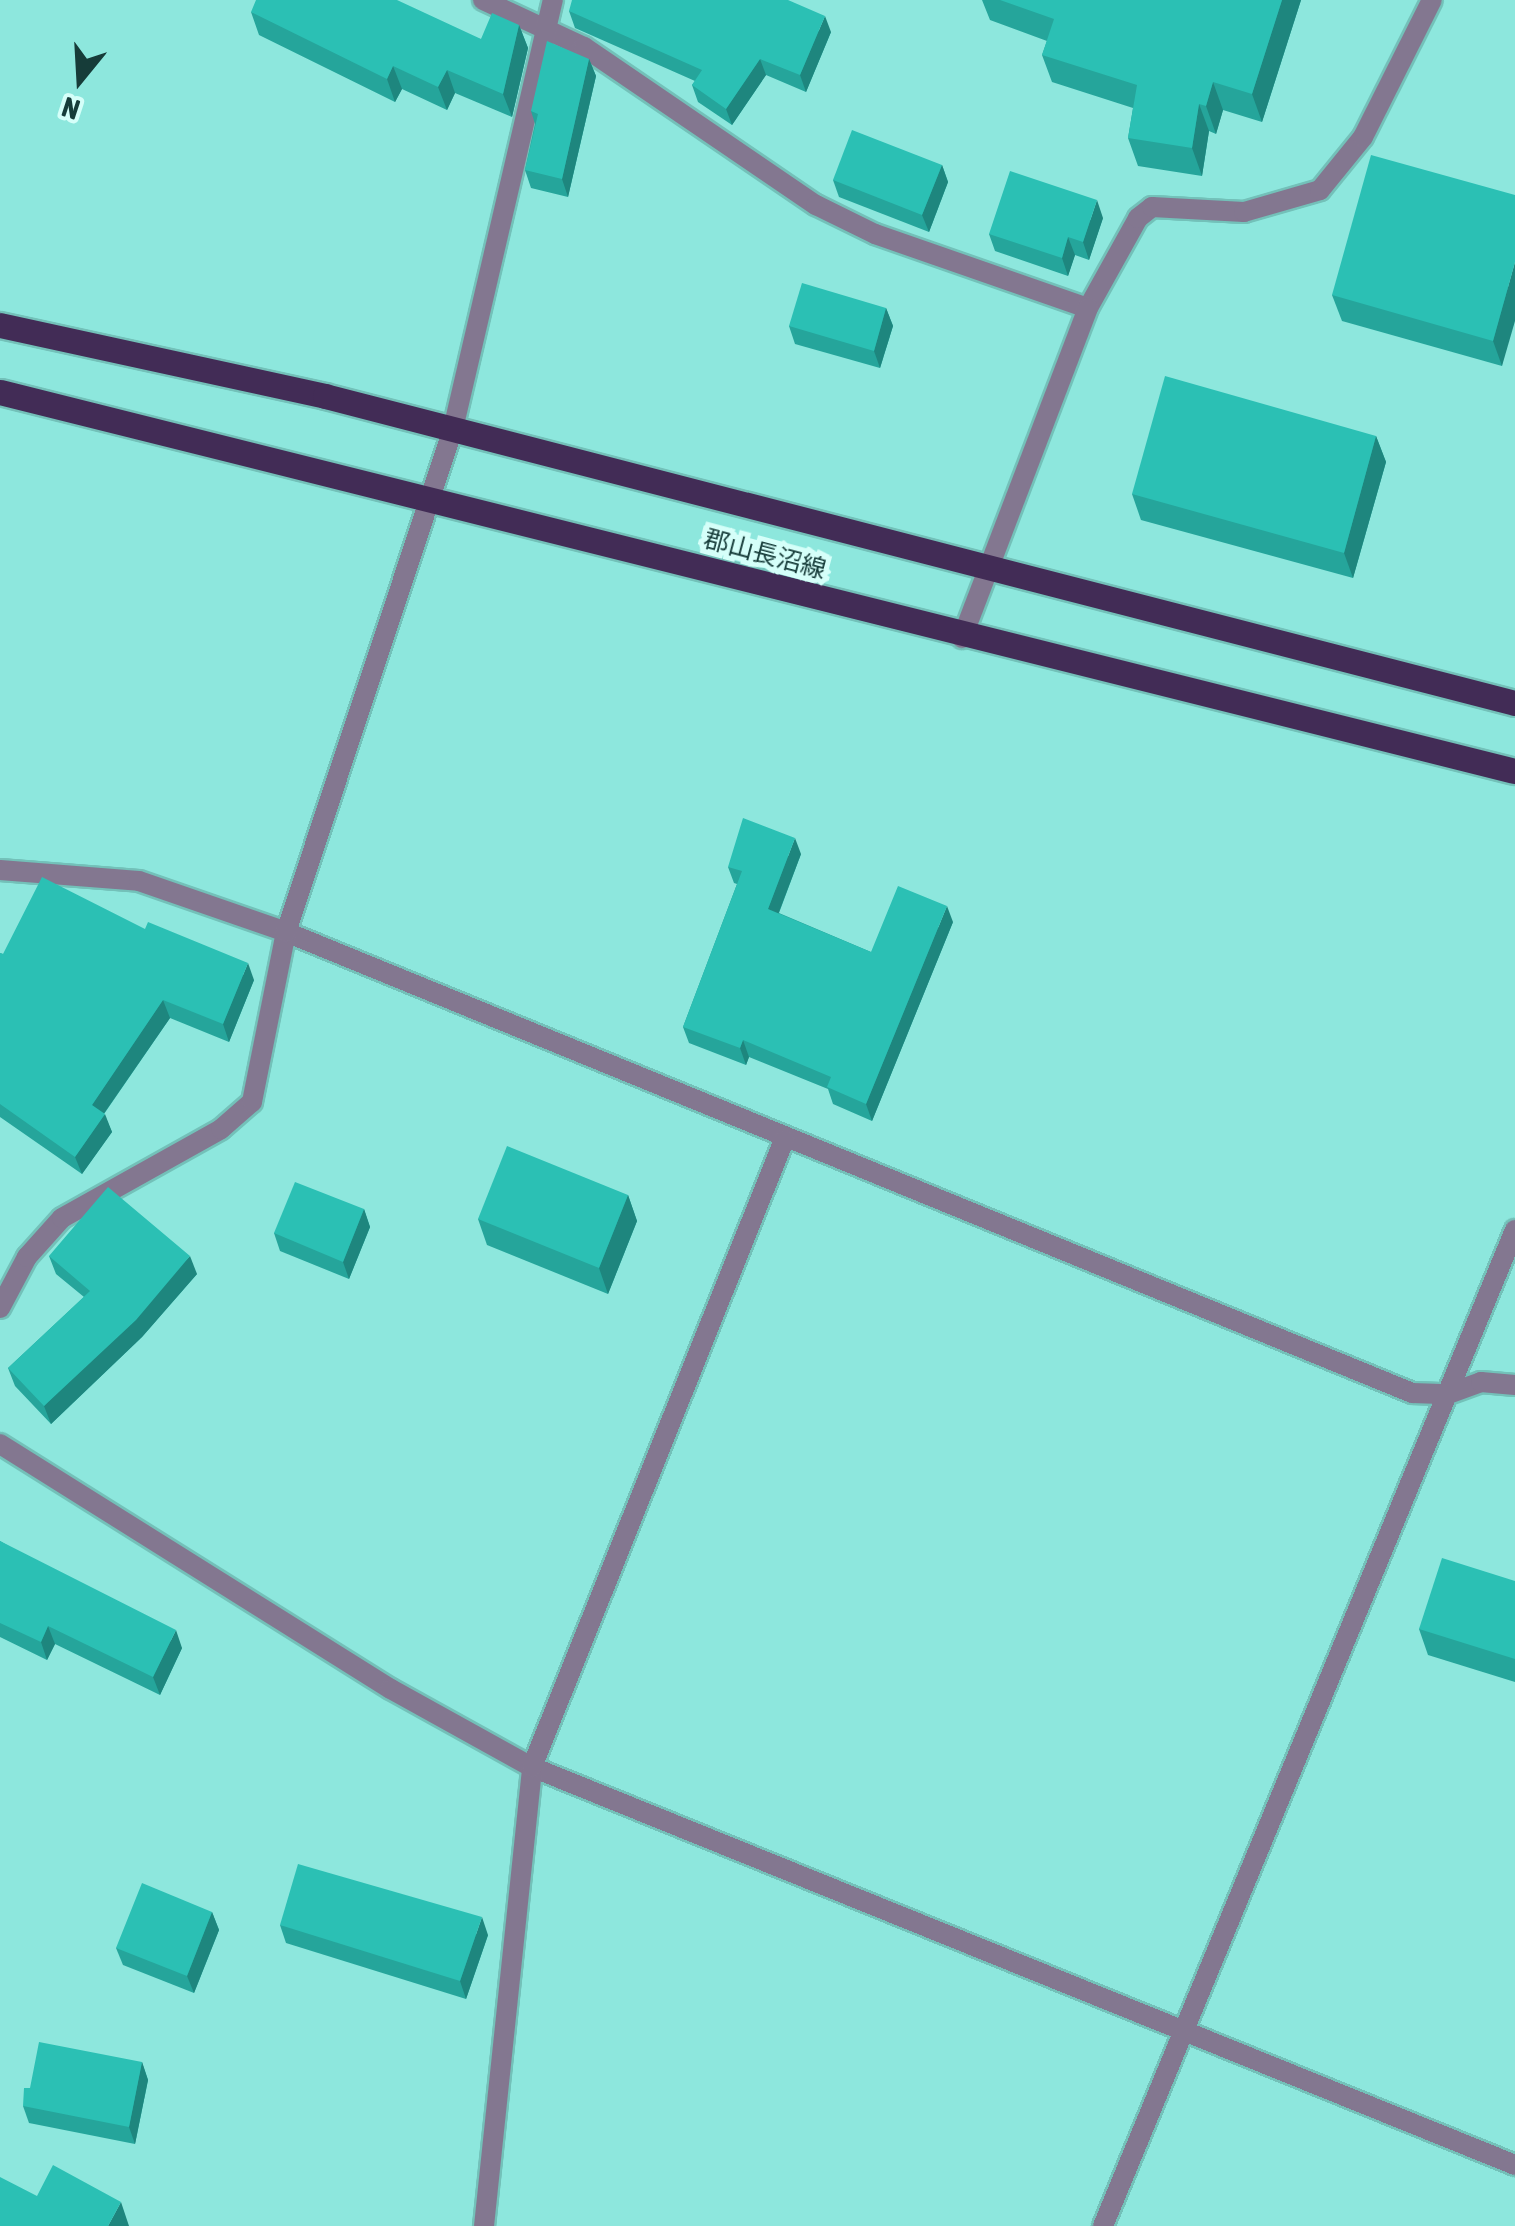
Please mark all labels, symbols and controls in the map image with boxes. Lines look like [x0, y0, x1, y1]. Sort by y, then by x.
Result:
north arrow [30, 30, 130, 130]
text: N [58, 91, 84, 126]
street label: 郡山長沼線 [701, 523, 829, 585]

